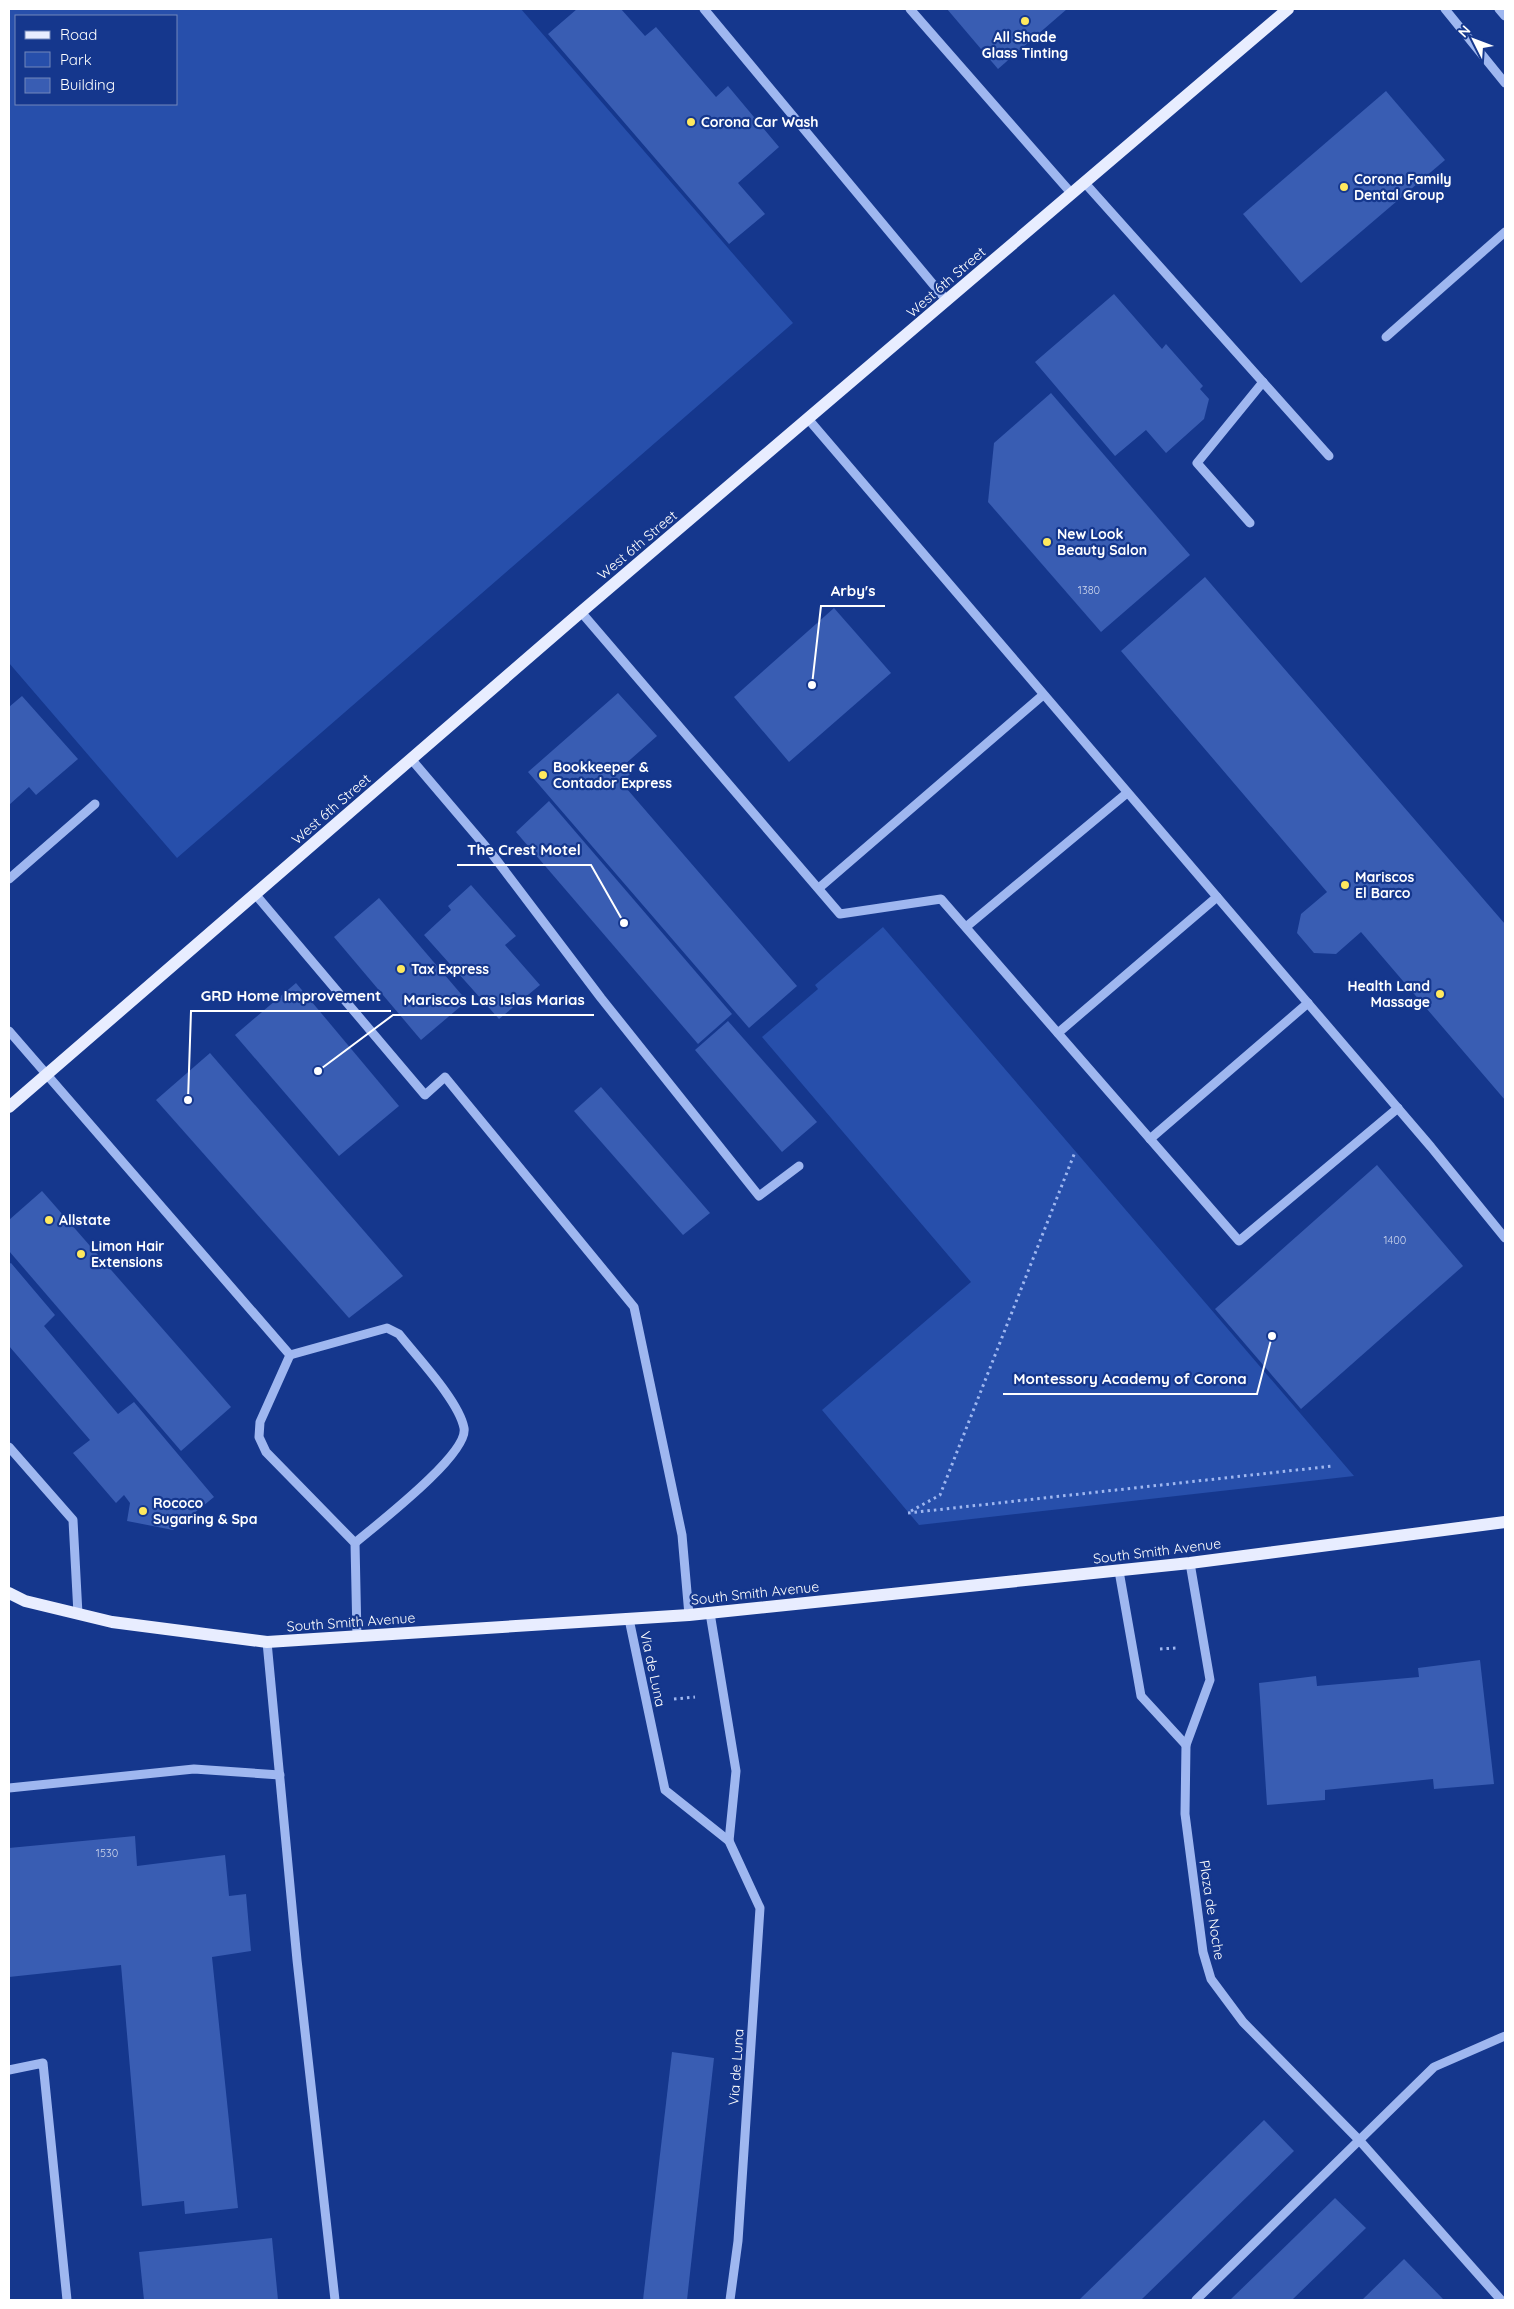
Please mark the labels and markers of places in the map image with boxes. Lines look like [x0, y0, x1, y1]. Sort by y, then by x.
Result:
marker: All Shade Glass Tinting [1019, 15, 1031, 27]
place label: All Shade Glass Tinting [982, 28, 1068, 62]
place label: Corona Car Wash [701, 113, 818, 131]
marker: Corona Car Wash [685, 116, 697, 128]
place label: Corona Family Dental Group [1354, 170, 1451, 204]
marker: Corona Family Dental Group [1338, 181, 1350, 193]
place label: New Look Beauty Salon [1057, 525, 1147, 559]
marker: New Look Beauty Salon [1041, 536, 1053, 548]
callout: Arby's [821, 576, 885, 606]
place label: Bookkeeper & Contador Express [553, 758, 672, 792]
marker: Bookkeeper & Contador Express [537, 769, 549, 781]
callout: The Crest Motel [457, 835, 591, 865]
place label: Mariscos El Barco [1355, 868, 1414, 902]
marker: Mariscos El Barco [1339, 879, 1351, 891]
place label: Tax Express [411, 960, 489, 978]
marker: Tax Express [395, 963, 407, 975]
place label: Health Land Massage [1347, 977, 1430, 1011]
callout: GRD Home Improvement [191, 981, 391, 1011]
callout: Mariscos Las Islas Marias [393, 985, 594, 1015]
marker: Health Land Massage [1434, 988, 1446, 1000]
place label: Allstate [59, 1211, 111, 1229]
marker: Allstate [43, 1214, 55, 1226]
place label: Limon Hair Extensions [91, 1237, 164, 1271]
marker: Limon Hair Extensions [75, 1248, 87, 1260]
callout: Montessory Academy of Corona [1003, 1364, 1257, 1394]
place label: Rococo Sugaring & Spa [153, 1494, 257, 1528]
marker: Rococo Sugaring & Spa [137, 1505, 149, 1517]

